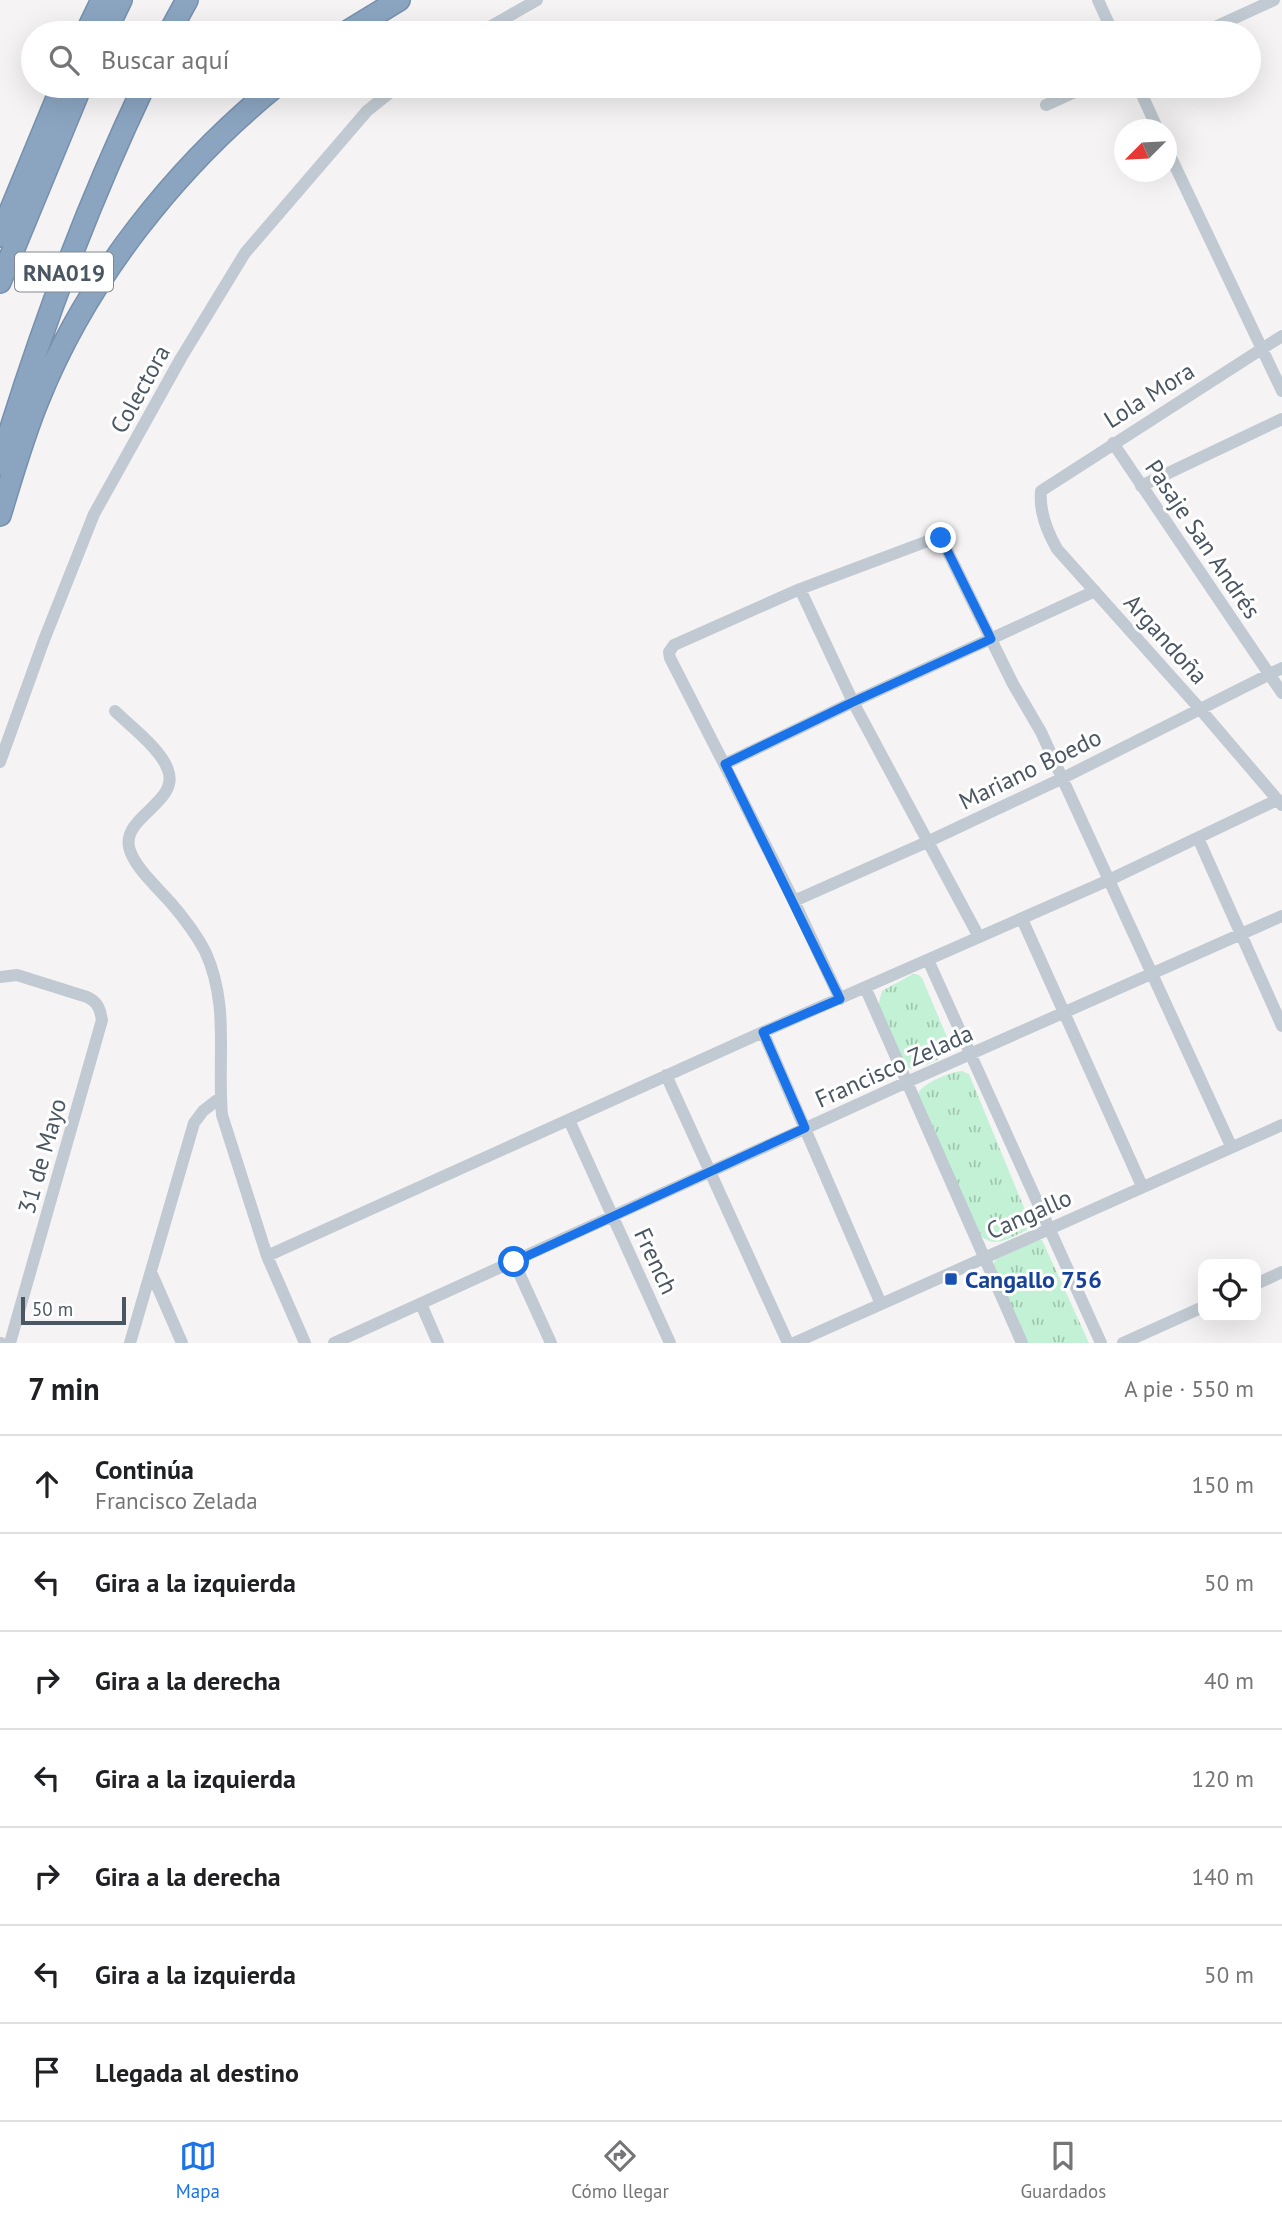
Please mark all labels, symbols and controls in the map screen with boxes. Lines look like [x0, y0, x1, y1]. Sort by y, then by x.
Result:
search box [21, 21, 1261, 98]
icon: search [45, 41, 83, 79]
text: Buscar aquí [101, 43, 229, 76]
north arrow [1114, 119, 1177, 182]
road number: RNA019 [15, 252, 113, 292]
street label: Colectora [103, 339, 177, 439]
street label: Lola Mora [1098, 355, 1200, 435]
street label: Pasaje San Andrés [1138, 453, 1268, 625]
route end [925, 522, 956, 553]
street label: Argandoña [1117, 587, 1215, 691]
street label: Mariano Boedo [954, 721, 1106, 817]
street label: Francisco Zelada [810, 1017, 978, 1115]
street label: 31 de Mayo [11, 1095, 73, 1217]
street label: Cangallo [982, 1182, 1076, 1246]
street label: French [627, 1223, 685, 1299]
route start [498, 1246, 529, 1277]
map controls [1198, 1259, 1261, 1322]
button: locate [1198, 1259, 1261, 1322]
place label: Cangallo 756 [965, 1264, 1102, 1295]
marker: Cangallo 756 [943, 1271, 959, 1287]
scale bar [21, 1294, 126, 1326]
text: 50 m [32, 1297, 73, 1321]
text: 7 min [28, 1369, 100, 1408]
text: A pie · 550 m [1124, 1374, 1254, 1403]
text: Continúa [95, 1453, 194, 1486]
icon: ahead [28, 1465, 66, 1503]
text: 150 m [1192, 1470, 1254, 1499]
text: Francisco Zelada [95, 1486, 258, 1515]
icon: left [28, 1563, 66, 1601]
text: Gira a la izquierda [95, 1566, 296, 1599]
text: 50 m [1204, 1568, 1254, 1597]
icon: right [28, 1661, 66, 1699]
text: Gira a la derecha [95, 1664, 281, 1697]
text: 40 m [1204, 1666, 1254, 1695]
icon: left [28, 1759, 66, 1797]
text: Gira a la izquierda [95, 1762, 296, 1795]
text: 120 m [1192, 1764, 1254, 1793]
icon: right [28, 1857, 66, 1895]
text: Gira a la derecha [95, 1860, 281, 1893]
text: 140 m [1192, 1862, 1254, 1891]
icon: left [28, 1955, 66, 1993]
text: Gira a la izquierda [95, 1958, 296, 1991]
text: 50 m [1204, 1960, 1254, 1989]
icon: arrive [28, 2053, 66, 2091]
text: Llegada al destino [95, 2056, 299, 2089]
tab: Mapa [176, 2137, 220, 2203]
tab: Cómo llegar [571, 2137, 669, 2203]
tab: Guardados [1020, 2137, 1106, 2203]

